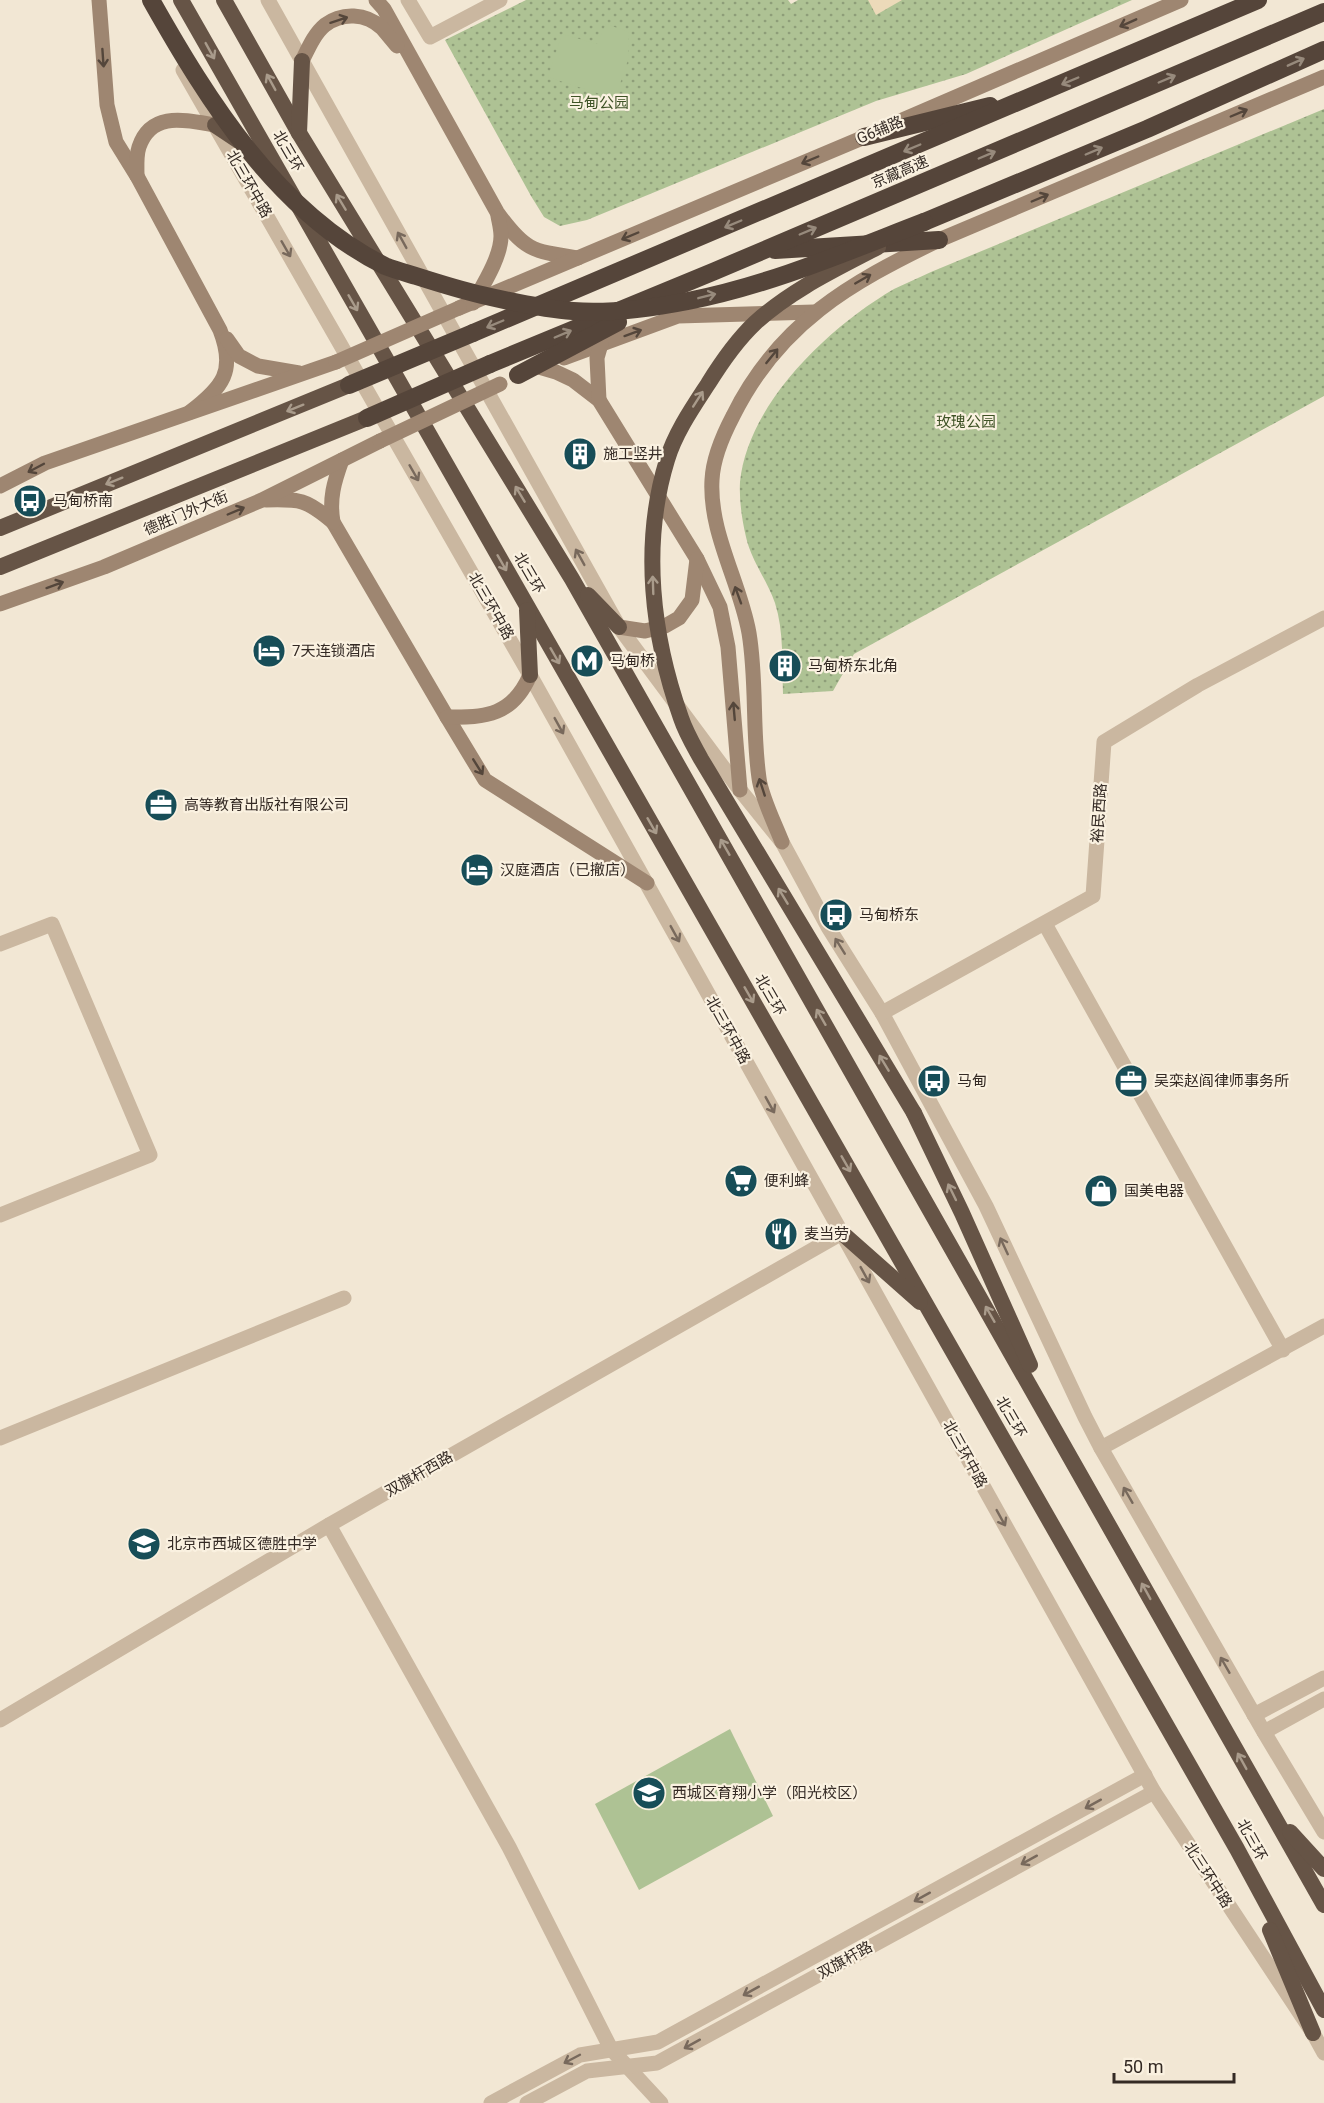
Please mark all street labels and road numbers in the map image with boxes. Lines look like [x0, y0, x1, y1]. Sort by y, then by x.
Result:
street label: G6辅路 [854, 112, 906, 148]
street label: 北三环 [269, 127, 307, 175]
street label: 北三环中路 [222, 147, 276, 221]
street label: 京藏高速 [869, 152, 931, 192]
street label: 德胜门外大街 [141, 487, 231, 539]
street label: 北三环 [510, 549, 548, 597]
street label: 北三环中路 [464, 569, 518, 643]
street label: 裕民西路 [1088, 782, 1110, 844]
street label: 北三环 [751, 971, 789, 1019]
street label: 北三环中路 [702, 993, 754, 1067]
street label: 北三环 [992, 1393, 1030, 1441]
street label: 北三环中路 [939, 1417, 991, 1491]
street label: 双旗杆西路 [382, 1447, 456, 1501]
street label: 北三环 [1233, 1816, 1271, 1864]
street label: 北三环中路 [1180, 1839, 1236, 1911]
street label: 双旗杆路 [814, 1938, 876, 1982]

